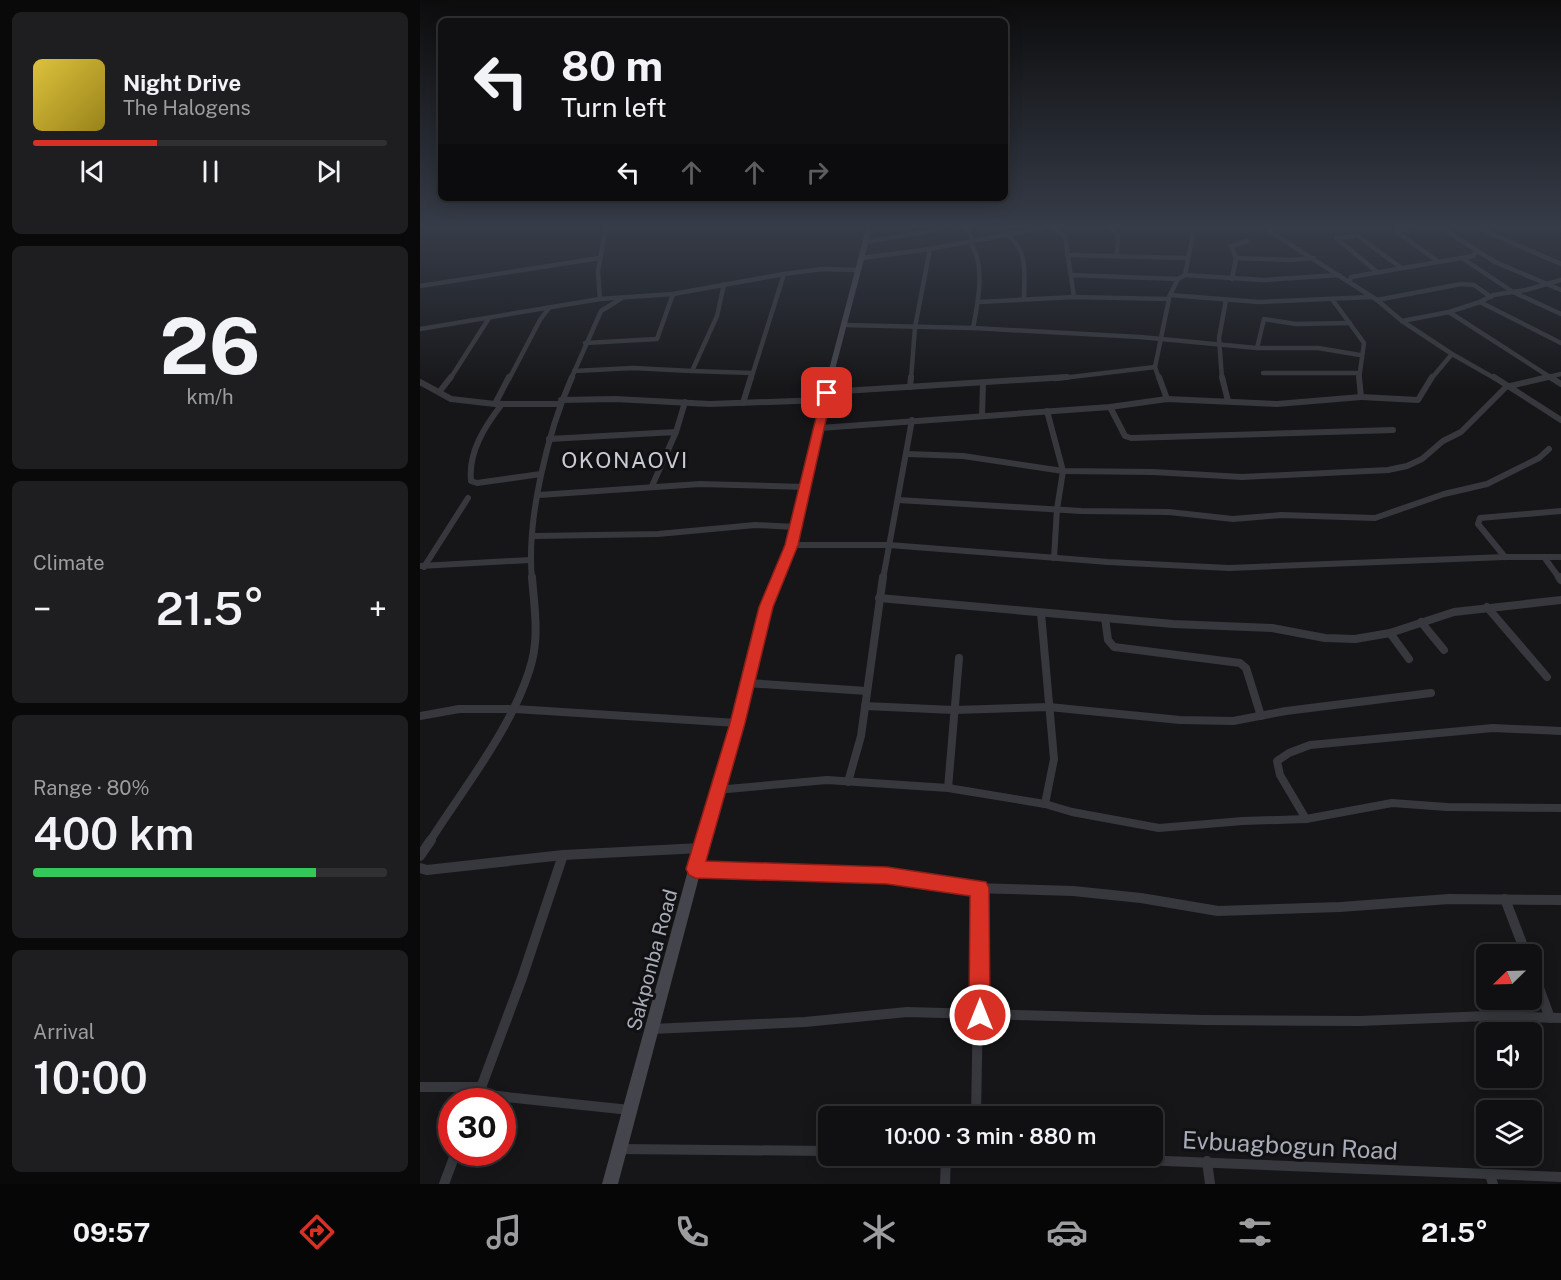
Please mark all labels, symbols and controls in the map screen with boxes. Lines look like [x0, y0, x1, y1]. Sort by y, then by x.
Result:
text: 80 m [561, 41, 663, 90]
icon: left [462, 42, 540, 120]
text: Night Drive [123, 70, 241, 96]
text: Turn left [561, 91, 667, 123]
text: The Halogens [123, 96, 251, 120]
icon: previous [76, 155, 109, 188]
icon: pause [194, 155, 227, 188]
icon: next [312, 155, 345, 188]
icon: left [612, 156, 645, 189]
icon: ahead [675, 156, 708, 189]
icon: ahead [738, 156, 771, 189]
icon: right [801, 156, 834, 189]
text: 26 [159, 300, 261, 392]
pin [801, 367, 852, 418]
icon: arrive [810, 376, 843, 409]
text: km/h [186, 385, 234, 409]
district label: OKONAOVI [561, 447, 689, 473]
text: Climate [33, 551, 105, 575]
text: 21.5° [156, 582, 264, 635]
text: − [33, 590, 51, 628]
text: + [369, 590, 387, 628]
text: Range · 80% [33, 776, 150, 800]
text: 400 km [33, 807, 194, 860]
street label: Sakponba Road [622, 887, 682, 1033]
north arrow [1476, 944, 1542, 1010]
map controls [1476, 944, 1542, 1166]
position arrow [948, 983, 1012, 1047]
text: Arrival [33, 1020, 95, 1044]
button: sound [1476, 1022, 1542, 1088]
text: 10:00 [33, 1051, 148, 1104]
speed limit sign: 30 [438, 1088, 516, 1166]
button: layers [1476, 1100, 1542, 1166]
text: 10:00 · 3 min · 880 m [885, 1123, 1097, 1149]
street label: Evbuagbogun Road [1181, 1125, 1399, 1165]
icon: directions [296, 1211, 338, 1253]
icon: music [483, 1211, 525, 1253]
icon: phone [671, 1211, 713, 1253]
icon: climate [858, 1211, 900, 1253]
icon: car [1046, 1211, 1088, 1253]
icon: filters [1234, 1211, 1276, 1253]
text: 09:57 [73, 1216, 150, 1248]
text: 21.5° [1421, 1216, 1488, 1248]

